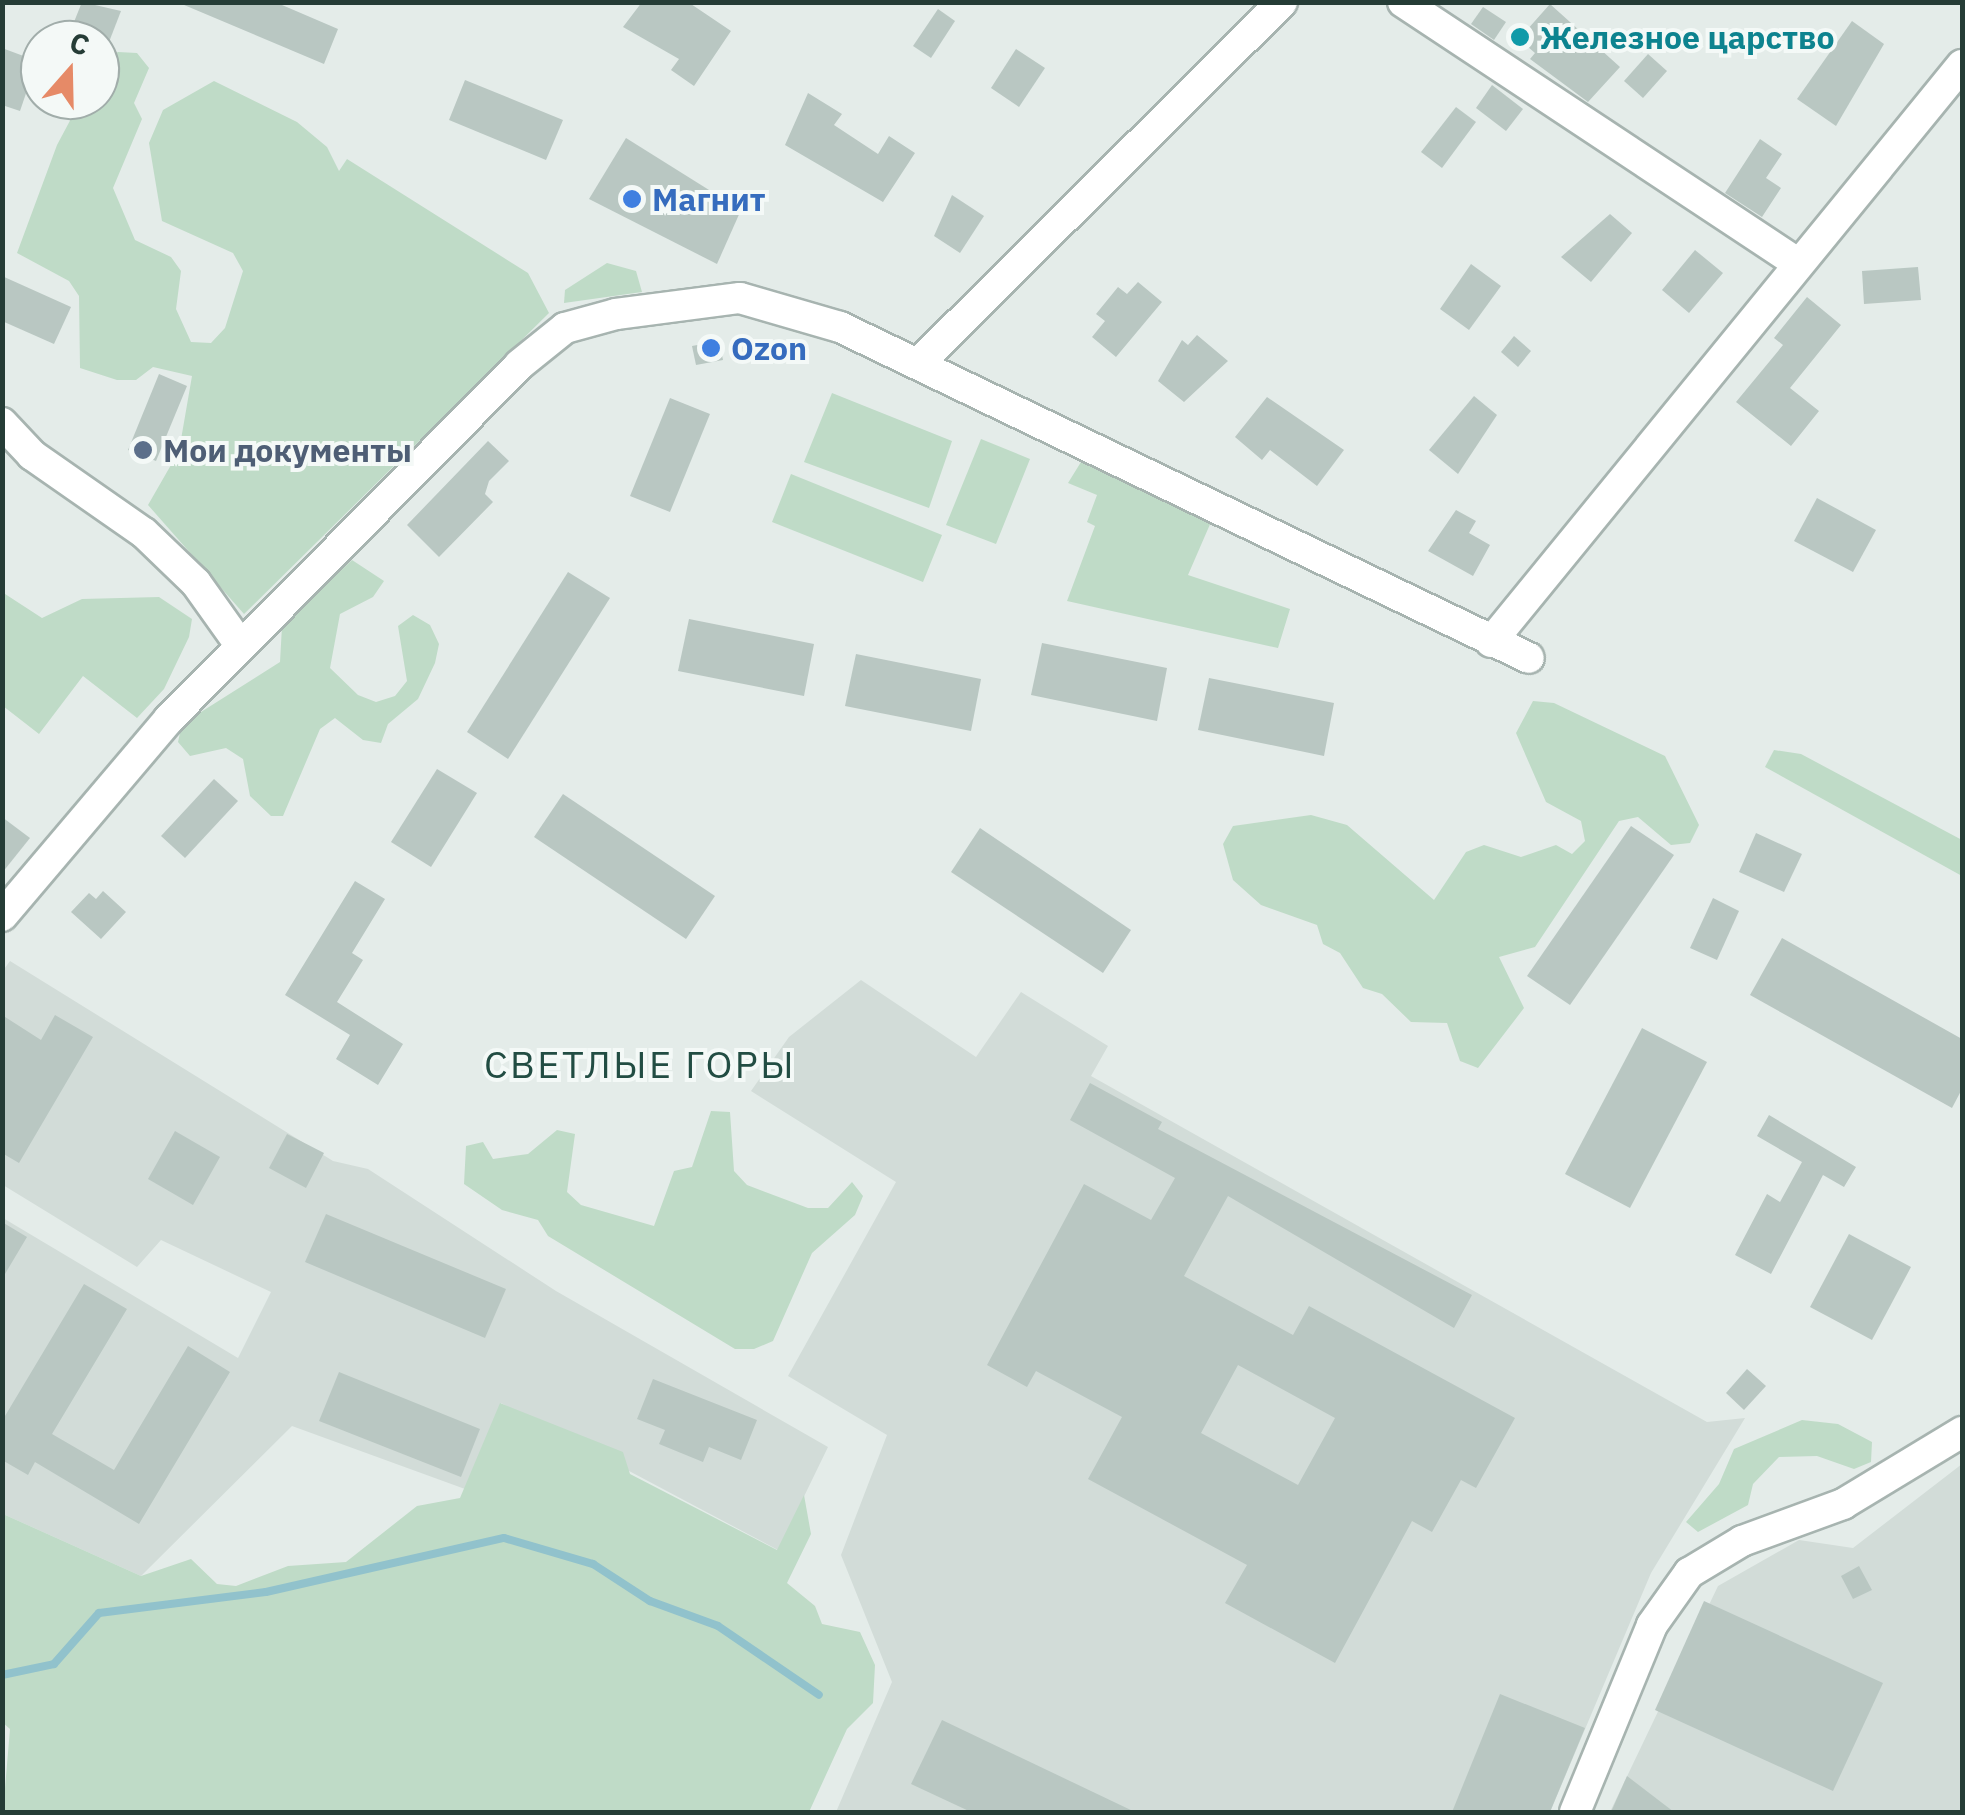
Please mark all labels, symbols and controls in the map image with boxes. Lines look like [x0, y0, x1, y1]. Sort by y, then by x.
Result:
place label: Железное царство [1540, 18, 1834, 56]
north arrow [20, 20, 120, 120]
text: С [65, 23, 95, 64]
marker: Железное царство [1509, 26, 1531, 48]
place label: Магнит [652, 180, 766, 218]
marker: Магнит [621, 188, 643, 210]
place label: Ozon [731, 329, 807, 367]
marker: Ozon [700, 337, 722, 359]
place label: Мои документы [163, 431, 412, 469]
marker: Мои документы [132, 439, 154, 461]
district label: СВЕТЛЫЕ ГОРЫ [484, 1041, 796, 1087]

